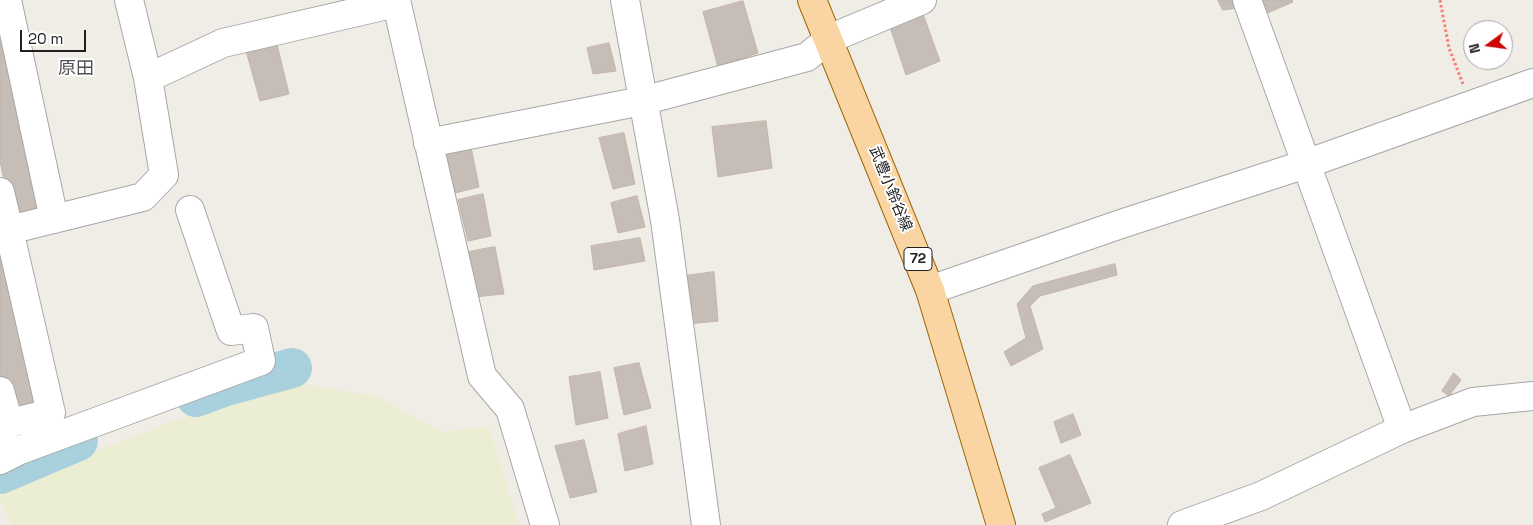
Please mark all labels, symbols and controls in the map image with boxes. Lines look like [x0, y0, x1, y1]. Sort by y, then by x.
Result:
scale bar [22, 20, 89, 52]
north arrow [1463, 20, 1513, 70]
text: 20 m [28, 29, 63, 48]
text: N [1465, 42, 1484, 55]
district label: 原田 [58, 58, 94, 80]
street label: 武豊小鈴谷線 [865, 144, 915, 234]
road number: 72 [904, 248, 932, 270]

